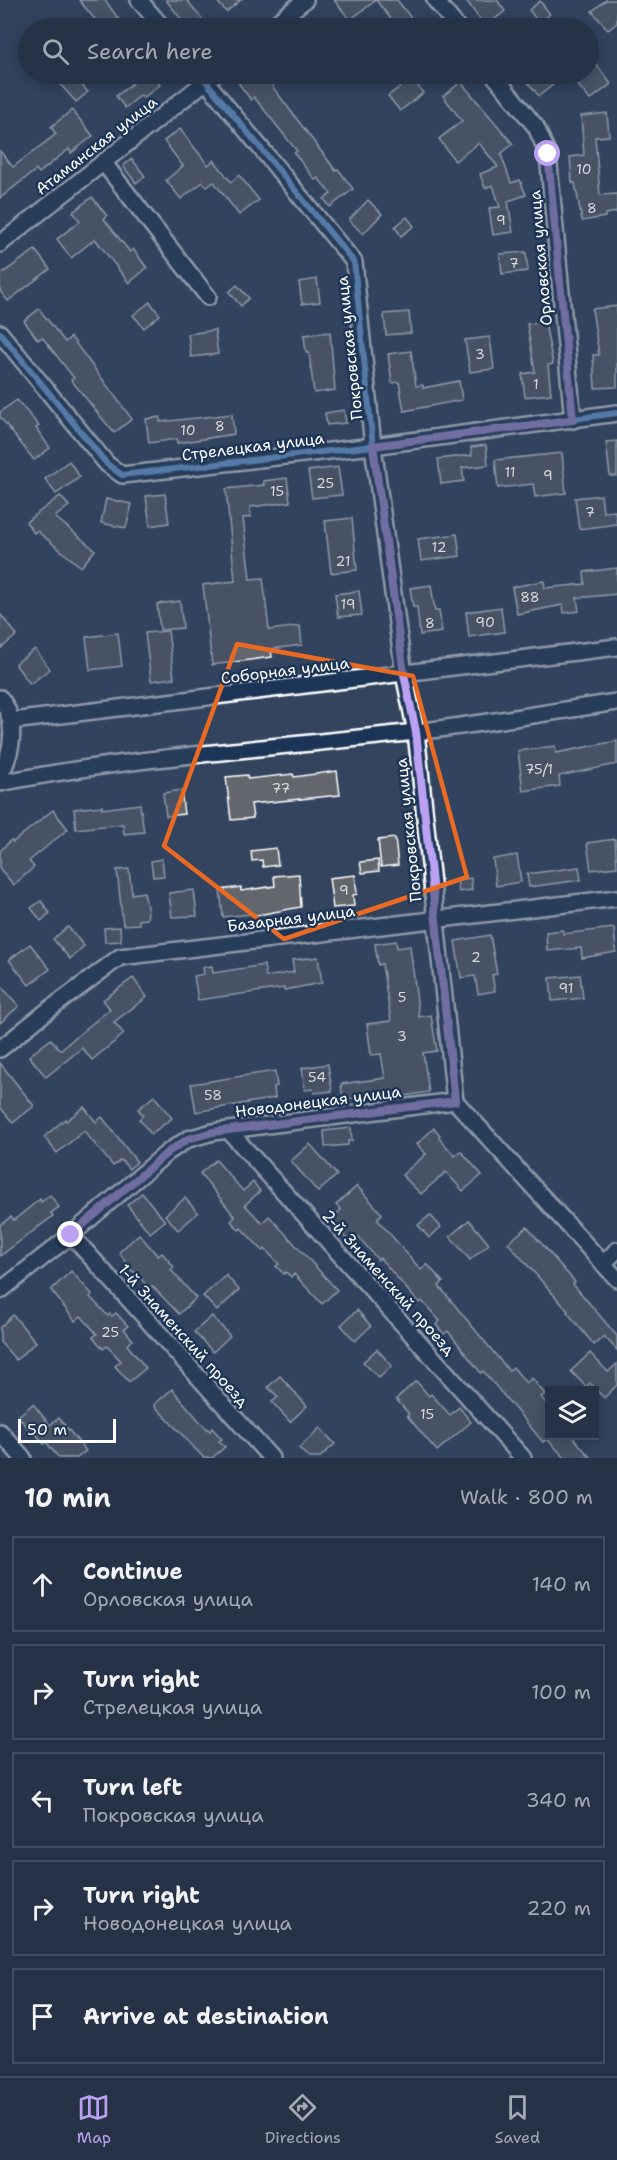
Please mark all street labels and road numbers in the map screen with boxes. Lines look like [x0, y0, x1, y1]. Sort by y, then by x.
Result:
street label: Атаманская улица [31, 91, 161, 199]
street label: Орловская улица [524, 189, 557, 327]
street label: Покровская улица [332, 275, 367, 421]
street label: Стрелецкая улица [181, 427, 326, 466]
street label: Соборная улица [220, 652, 351, 689]
street label: Покровская улица [391, 757, 426, 903]
street label: Базарная улица [226, 900, 356, 937]
street label: Новодонецкая улица [234, 1081, 402, 1122]
street label: 2-й Знаменский проезд [317, 1205, 460, 1360]
street label: 1-й Знаменский проезд [114, 1259, 253, 1411]

